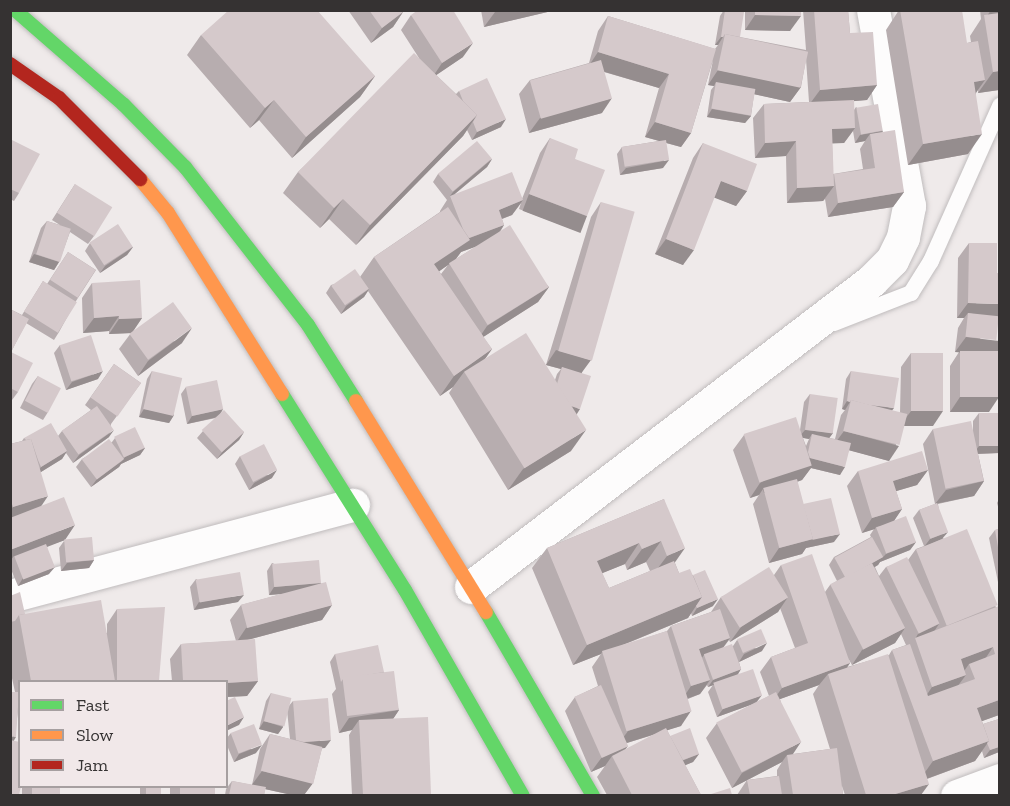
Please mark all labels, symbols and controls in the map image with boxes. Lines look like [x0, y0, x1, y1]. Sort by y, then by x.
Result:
legend [18, 680, 228, 788]
text: Fast [76, 694, 109, 716]
text: Slow [76, 724, 113, 746]
text: Jam [76, 754, 108, 776]

